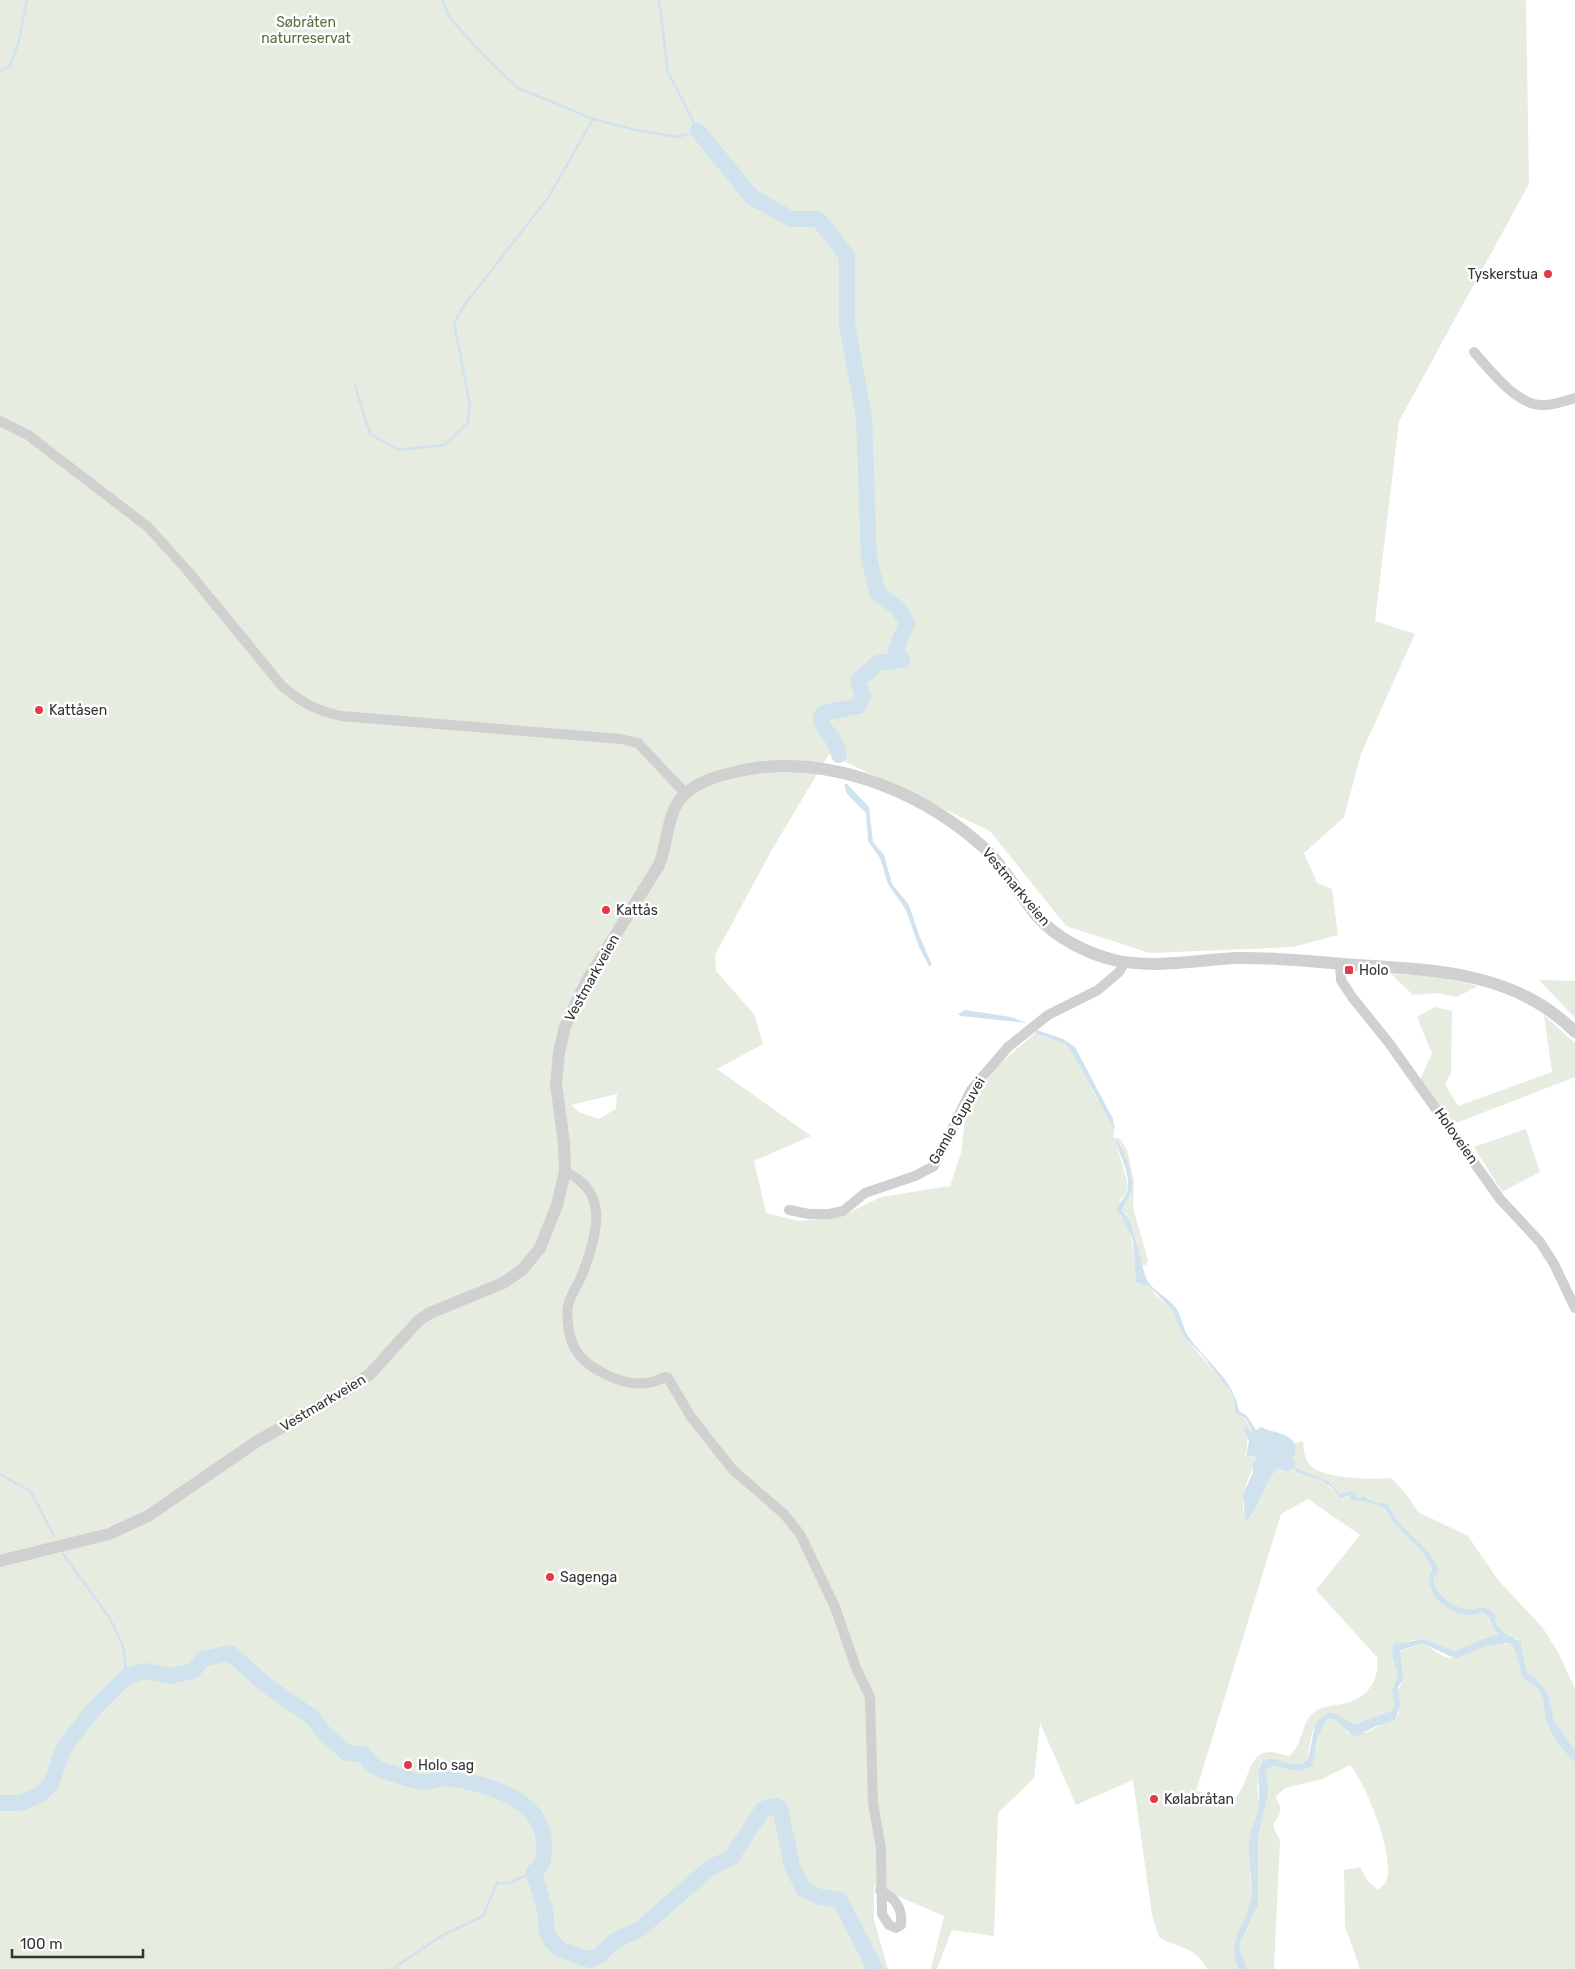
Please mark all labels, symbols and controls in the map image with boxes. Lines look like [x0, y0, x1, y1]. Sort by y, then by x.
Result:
park label: Søbråten naturreservat [261, 14, 351, 47]
place label: Tyskerstua [1468, 266, 1538, 283]
marker: Tyskerstua [1542, 268, 1554, 280]
place label: Kattåsen [49, 702, 107, 719]
marker: Kattåsen [33, 704, 45, 716]
street label: Vestmarkveien [978, 845, 1054, 929]
place label: Kattås [616, 902, 658, 919]
marker: Kattås [600, 904, 612, 916]
street label: Vestmarkveien [561, 932, 623, 1024]
place label: Holo [1359, 962, 1388, 979]
marker: Holo [1343, 964, 1355, 976]
street label: Gamle Gupuvei [925, 1074, 989, 1168]
street label: Holoveien [1431, 1105, 1481, 1167]
street label: Vestmarkveien [277, 1371, 369, 1435]
place label: Sagenga [560, 1569, 617, 1586]
marker: Sagenga [544, 1571, 556, 1583]
place label: Holo sag [418, 1757, 474, 1774]
marker: Holo sag [402, 1759, 414, 1771]
place label: Kølabråtan [1164, 1791, 1234, 1808]
marker: Kølabråtan [1148, 1793, 1160, 1805]
scale bar [12, 1926, 144, 1958]
text: 100 m [20, 1935, 62, 1953]

